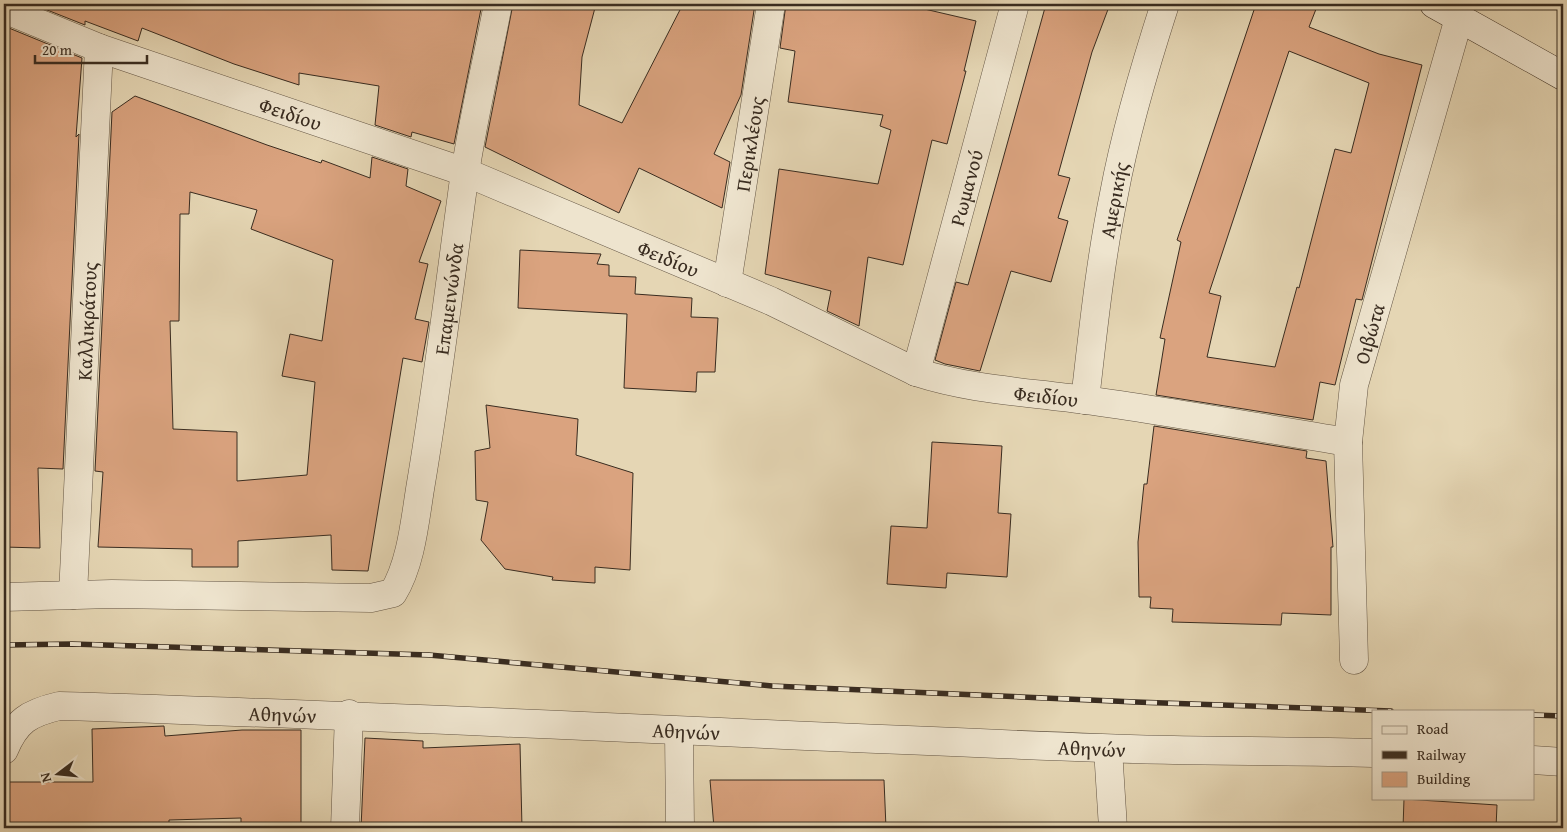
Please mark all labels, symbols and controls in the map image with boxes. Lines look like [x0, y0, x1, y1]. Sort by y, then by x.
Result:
scale bar [35, 32, 148, 64]
text: 20 m [42, 39, 73, 60]
street label: Φειδίου [255, 89, 326, 137]
street label: Περικλέους [727, 93, 771, 193]
street label: Ρωμανού [942, 146, 990, 229]
street label: Αμερικής [1092, 158, 1135, 240]
street label: Φειδίου [633, 232, 704, 284]
street label: Επαμεινώνδα [426, 241, 470, 357]
street label: Καλλικράτους [69, 261, 103, 381]
street label: Οιβώτα [1346, 299, 1391, 367]
street label: Φειδίου [1012, 377, 1080, 413]
street label: Αθηνών [248, 698, 317, 729]
legend [1372, 710, 1534, 800]
street label: Αθηνών [652, 715, 721, 747]
text: Road [1417, 718, 1448, 739]
street label: Αθηνών [1057, 732, 1126, 763]
text: Railway [1417, 744, 1467, 765]
north arrow [32, 750, 82, 800]
text: Building [1417, 768, 1471, 789]
text: N [34, 770, 56, 785]

